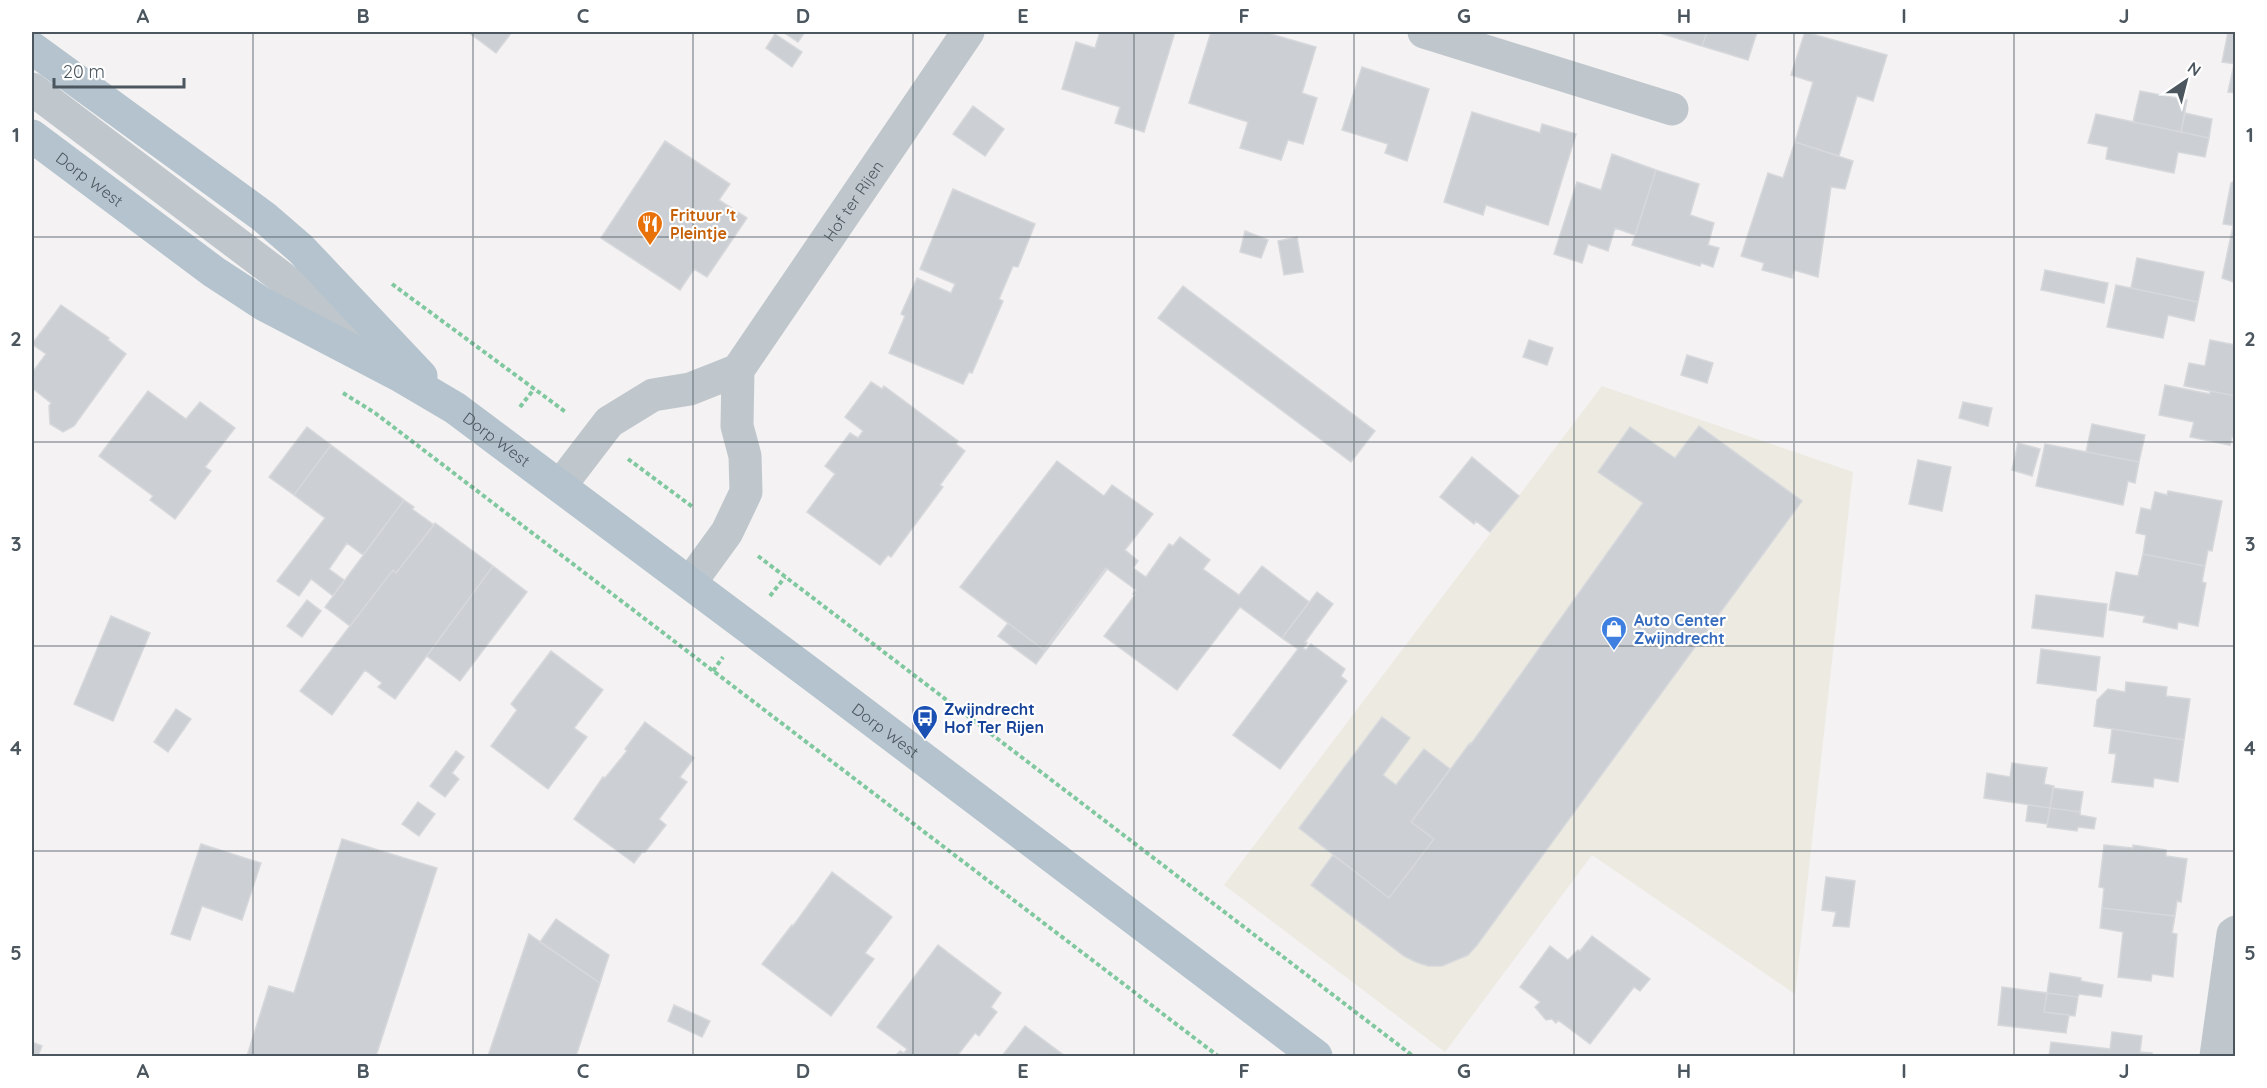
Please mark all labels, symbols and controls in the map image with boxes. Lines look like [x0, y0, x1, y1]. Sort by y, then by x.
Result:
text: A [137, 3, 150, 28]
text: B [356, 3, 370, 28]
text: C [577, 3, 590, 28]
text: D [796, 3, 810, 28]
text: E [1017, 3, 1029, 28]
text: F [1238, 3, 1250, 28]
text: G [1457, 3, 1471, 28]
text: H [1677, 3, 1691, 28]
text: I [1901, 3, 1907, 28]
text: J [2118, 3, 2130, 28]
scale bar [54, 51, 184, 89]
north arrow [2156, 51, 2216, 111]
text: N [2184, 57, 2205, 80]
text: 20 m [63, 60, 105, 83]
text: 1 [12, 122, 20, 147]
text: 1 [2246, 122, 2254, 147]
street label: Dorp West [52, 148, 127, 211]
street label: Hof ter Rijen [819, 157, 888, 245]
place label: Frituur 't Pleintje [670, 205, 736, 243]
restaurant icon: Frituur 't Pleintje [635, 209, 665, 247]
text: 2 [10, 326, 22, 351]
text: 2 [2244, 326, 2256, 351]
street label: Dorp West [459, 407, 534, 471]
text: 3 [11, 531, 21, 556]
text: 3 [2245, 531, 2255, 556]
place label: Auto Center Zwijndrecht [1634, 610, 1726, 648]
shop icon: Auto Center Zwijndrecht [1599, 614, 1629, 652]
street label: Dorp West [848, 699, 923, 762]
place label: Zwijndrecht Hof Ter Rijen [944, 699, 1044, 737]
bus stop icon: Zwijndrecht Hof Ter Rijen [910, 703, 940, 741]
text: 4 [10, 735, 22, 760]
text: 4 [2244, 735, 2256, 760]
text: 5 [10, 940, 22, 965]
text: 5 [2244, 940, 2256, 965]
text: A [137, 1058, 150, 1083]
text: B [356, 1058, 370, 1083]
text: C [577, 1058, 590, 1083]
text: D [796, 1058, 810, 1083]
text: E [1017, 1058, 1029, 1083]
text: F [1238, 1058, 1250, 1083]
text: G [1457, 1058, 1471, 1083]
text: H [1677, 1058, 1691, 1083]
text: I [1901, 1058, 1907, 1083]
text: J [2118, 1058, 2130, 1083]

